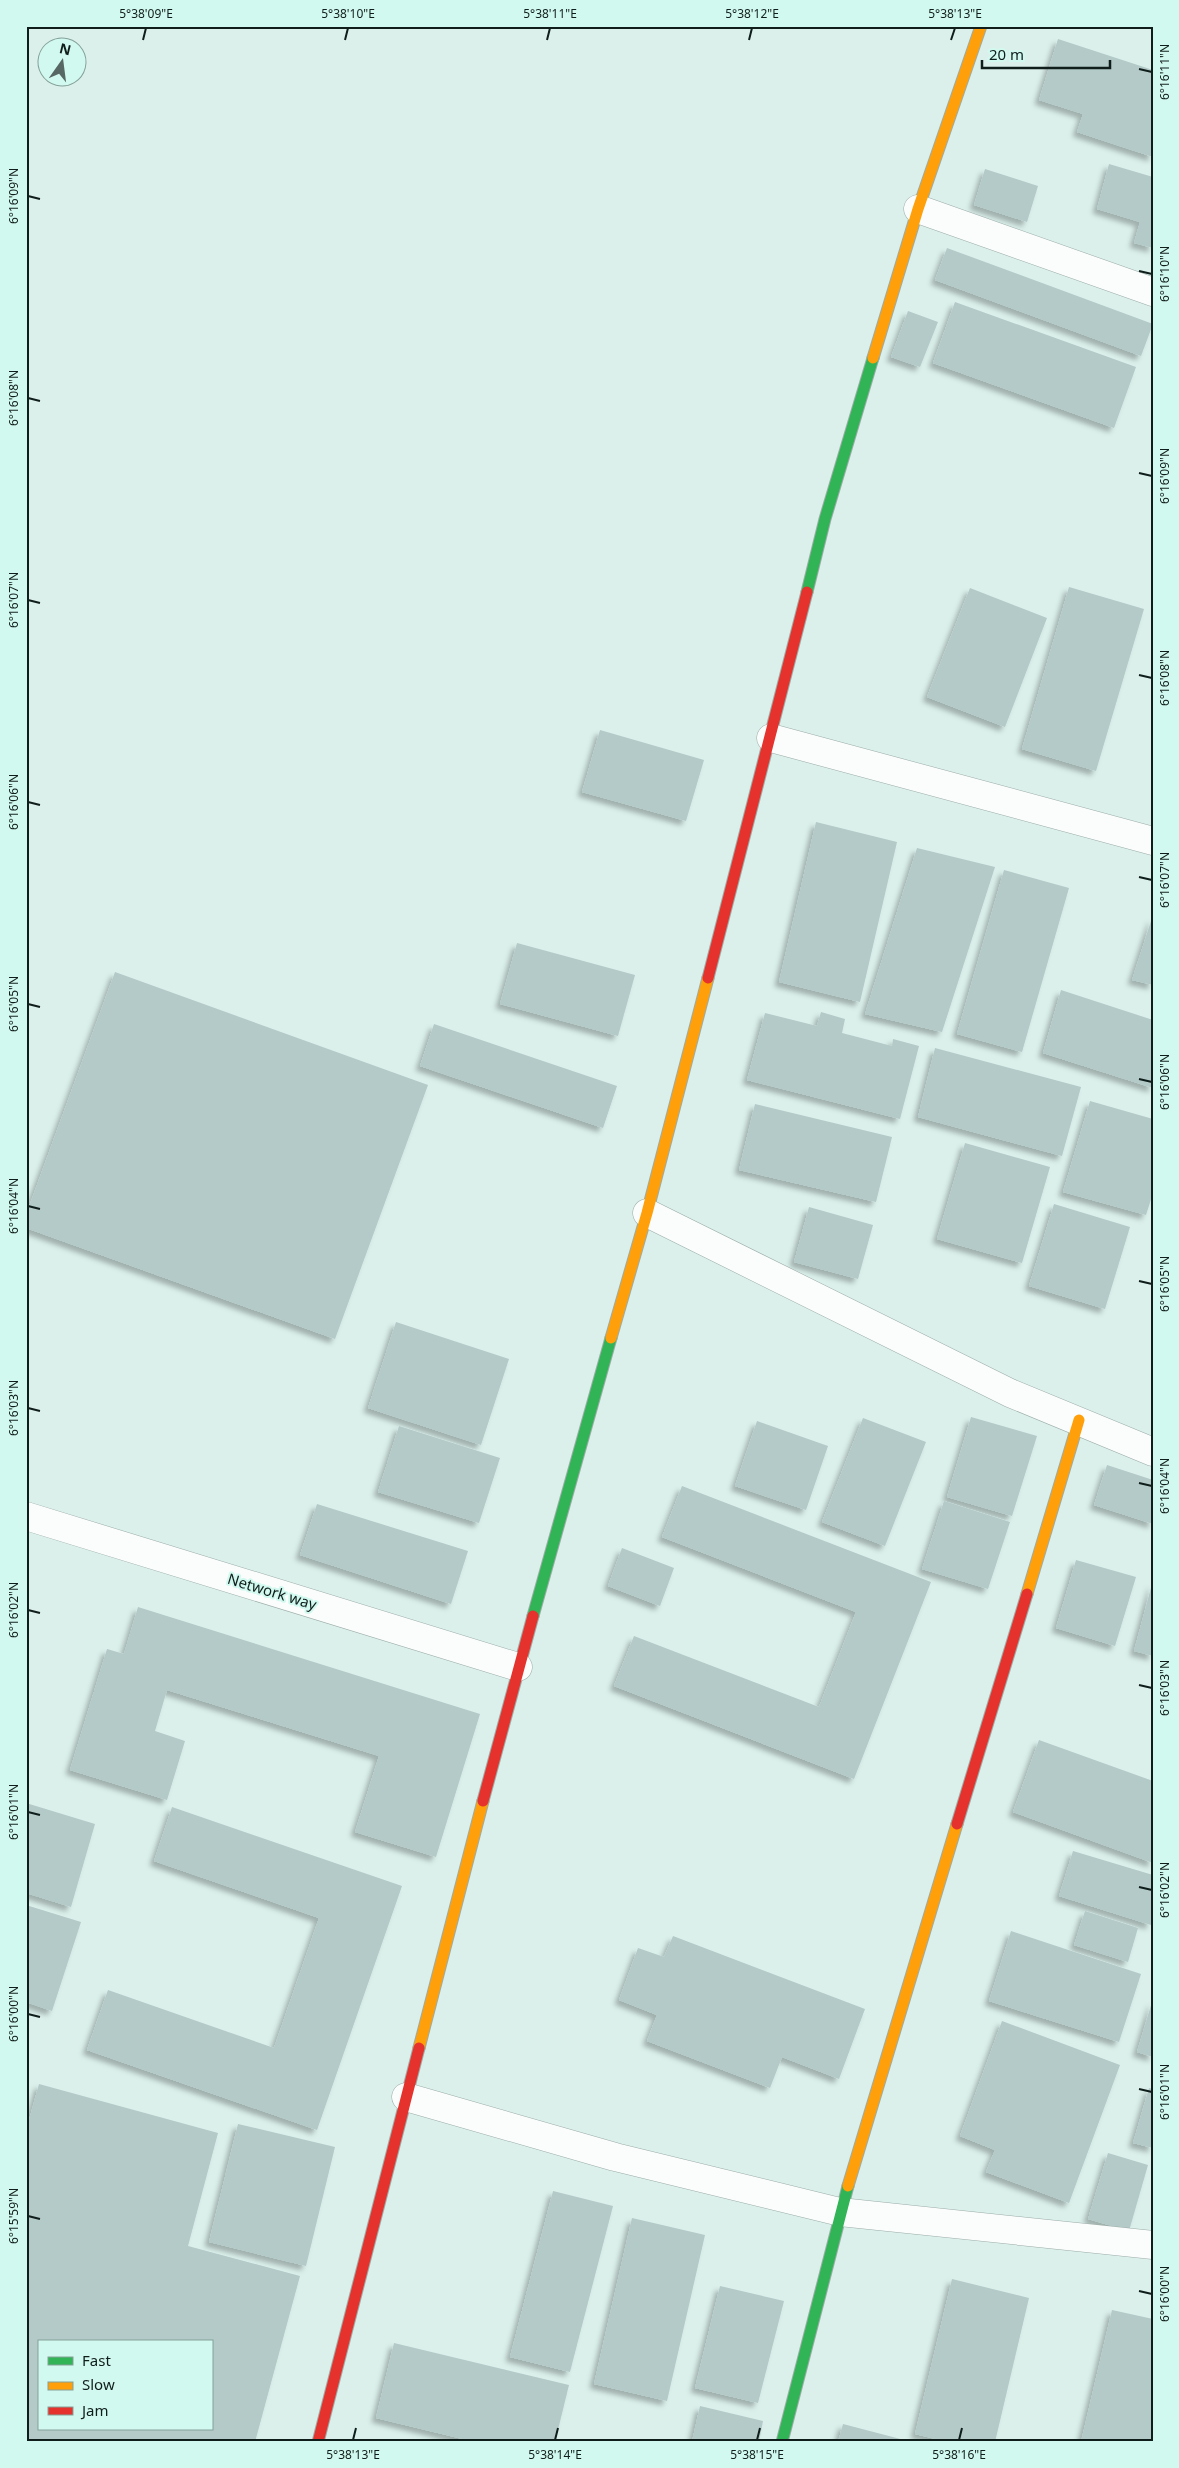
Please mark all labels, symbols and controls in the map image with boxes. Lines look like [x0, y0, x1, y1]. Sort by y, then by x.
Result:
text: 5°38'09"E [119, 5, 173, 22]
text: 5°38'10"E [321, 5, 375, 22]
text: 5°38'11"E [523, 5, 577, 22]
text: 5°38'12"E [725, 5, 779, 22]
text: 5°38'13"E [928, 5, 982, 22]
north arrow [38, 38, 88, 88]
text: N [57, 38, 73, 59]
scale bar [982, 38, 1109, 70]
text: 20 m [989, 44, 1024, 64]
text: 6°16'11"N [1156, 44, 1173, 100]
text: 6°16'09"N [5, 168, 22, 224]
text: 6°16'10"N [1156, 246, 1173, 302]
text: 6°16'08"N [5, 370, 22, 426]
text: 6°16'09"N [1156, 448, 1173, 504]
text: 6°16'07"N [5, 572, 22, 628]
text: 6°16'08"N [1156, 650, 1173, 706]
text: 6°16'06"N [5, 774, 22, 830]
text: 6°16'07"N [1156, 852, 1173, 908]
text: 6°16'05"N [5, 976, 22, 1032]
text: 6°16'06"N [1156, 1054, 1173, 1110]
text: 6°16'04"N [5, 1178, 22, 1234]
text: 6°16'05"N [1156, 1256, 1173, 1312]
text: 6°16'03"N [5, 1380, 22, 1436]
text: 6°16'04"N [1156, 1458, 1173, 1514]
street label: Network way [225, 1568, 320, 1614]
text: 6°16'02"N [5, 1582, 22, 1638]
text: 6°16'03"N [1156, 1660, 1173, 1716]
text: 6°16'01"N [5, 1784, 22, 1840]
text: 6°16'02"N [1156, 1862, 1173, 1918]
text: 6°16'00"N [5, 1986, 22, 2042]
text: 6°16'01"N [1156, 2064, 1173, 2120]
text: 6°15'59"N [5, 2188, 22, 2244]
text: 6°16'00"N [1156, 2266, 1173, 2322]
legend [38, 2340, 212, 2430]
text: Fast [82, 2350, 111, 2370]
text: Slow [82, 2374, 115, 2394]
text: Jam [80, 2400, 109, 2420]
text: 5°38'13"E [326, 2446, 380, 2463]
text: 5°38'14"E [528, 2446, 582, 2463]
text: 5°38'15"E [730, 2446, 784, 2463]
text: 5°38'16"E [932, 2446, 986, 2463]

